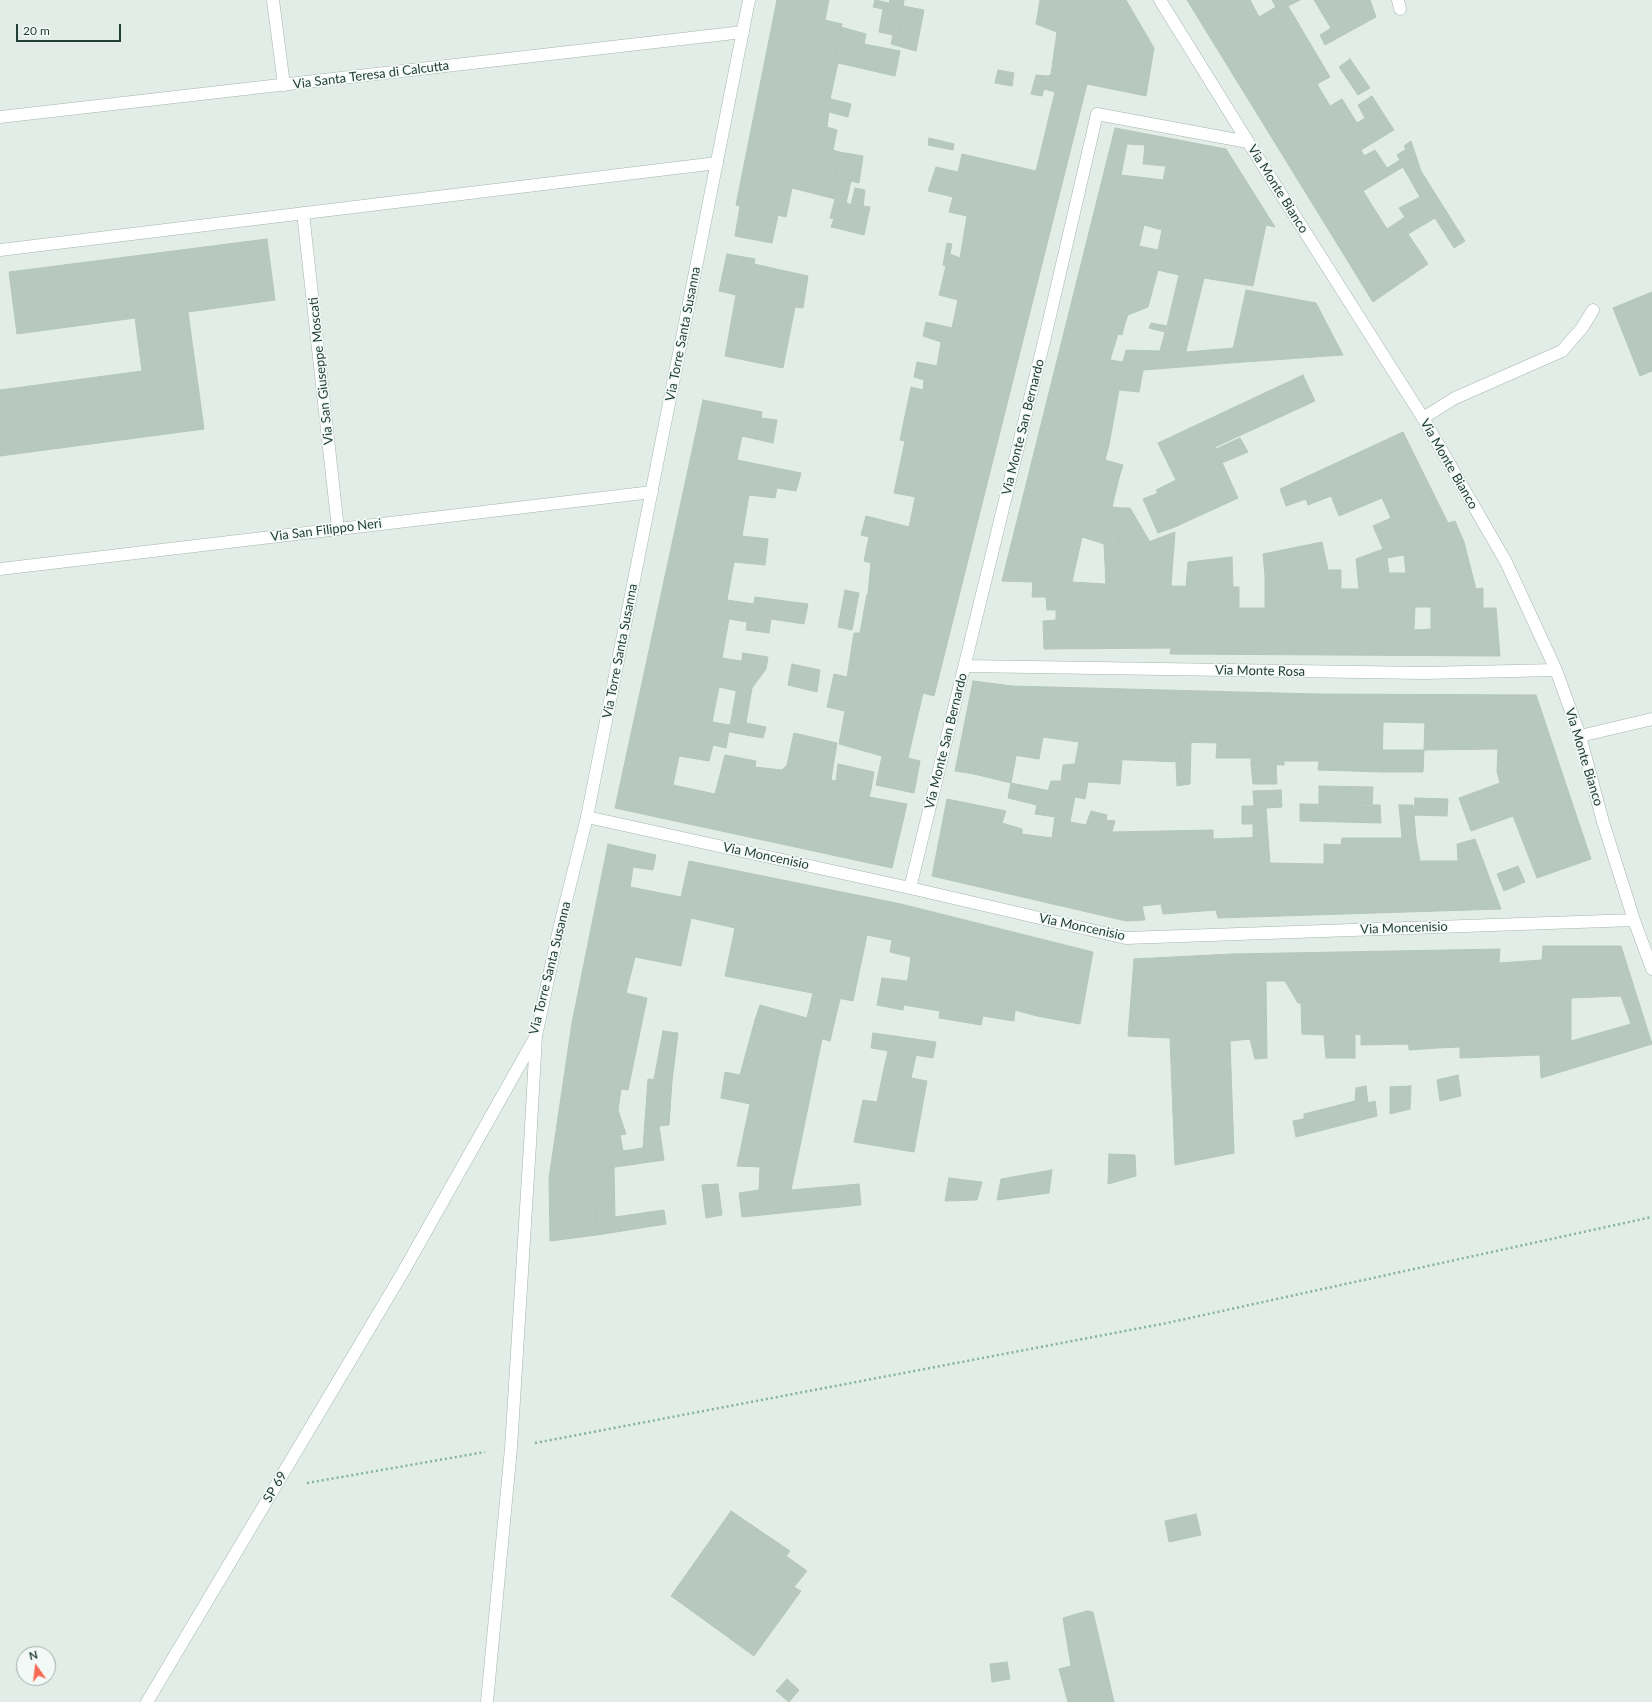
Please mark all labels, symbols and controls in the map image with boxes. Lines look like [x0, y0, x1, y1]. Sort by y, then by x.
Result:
scale bar [18, 16, 123, 42]
text: 20 m [23, 23, 50, 38]
street label: Via Santa Teresa di Calcutta [292, 58, 450, 92]
street label: Via Monte Bianco [1244, 142, 1312, 236]
street label: Via Torre Santa Susanna [662, 265, 704, 403]
street label: Via San Giuseppe Moscati [305, 296, 337, 446]
street label: Via Monte San Bernardo [999, 357, 1047, 497]
street label: Via Monte Bianco [1417, 416, 1481, 512]
street label: Via San Filippo Neri [269, 515, 383, 545]
street label: Via Torre Santa Susanna [599, 582, 641, 720]
street label: Via Monte Rosa [1215, 662, 1305, 680]
street label: Via Monte San Bernardo [922, 671, 970, 811]
street label: Via Monte Bianco [1562, 706, 1606, 808]
street label: Via Moncenisio [722, 839, 810, 873]
street label: Via Torre Santa Susanna [526, 900, 574, 1036]
street label: Via Moncenisio [1038, 910, 1126, 944]
street label: Via Moncenisio [1360, 919, 1448, 937]
street label: SP 69 [260, 1469, 290, 1505]
north arrow [16, 1646, 56, 1686]
text: N [28, 1648, 39, 1662]

